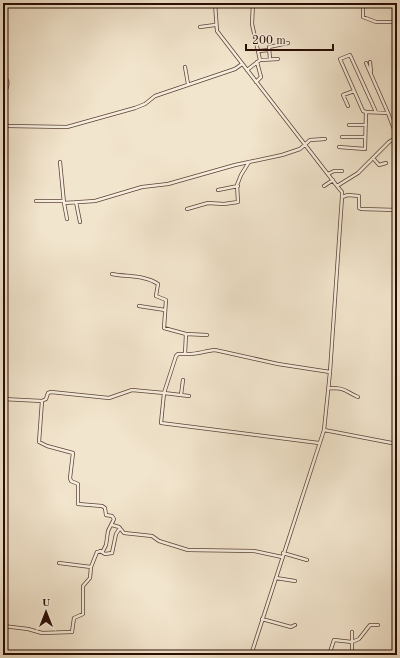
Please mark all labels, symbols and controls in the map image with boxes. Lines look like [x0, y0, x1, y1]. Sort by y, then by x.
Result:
scale bar [246, 26, 333, 52]
text: 200 m [252, 35, 286, 47]
north arrow [26, 592, 66, 632]
text: U [42, 598, 51, 609]

